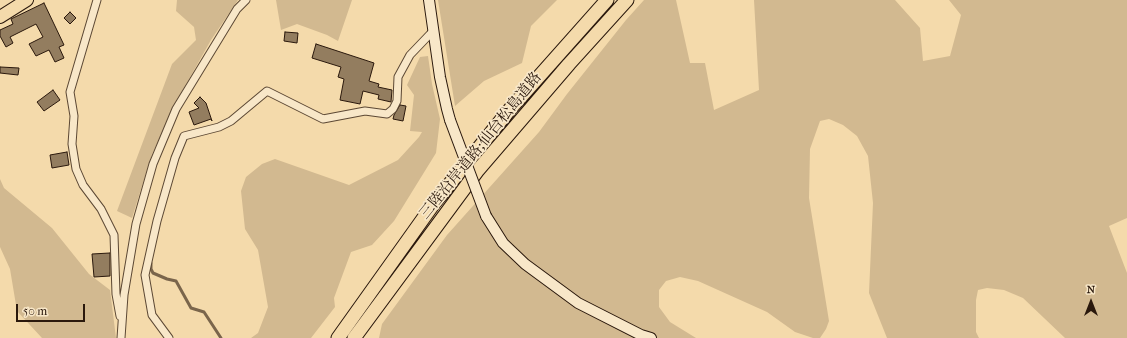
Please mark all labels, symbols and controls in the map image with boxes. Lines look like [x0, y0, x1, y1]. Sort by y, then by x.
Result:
street label: 三陸沿岸道路;仙台松島道路 [416, 69, 546, 223]
north arrow [1071, 282, 1111, 322]
text: N [1087, 283, 1095, 296]
scale bar [18, 296, 87, 322]
text: 50 m [23, 304, 47, 318]

